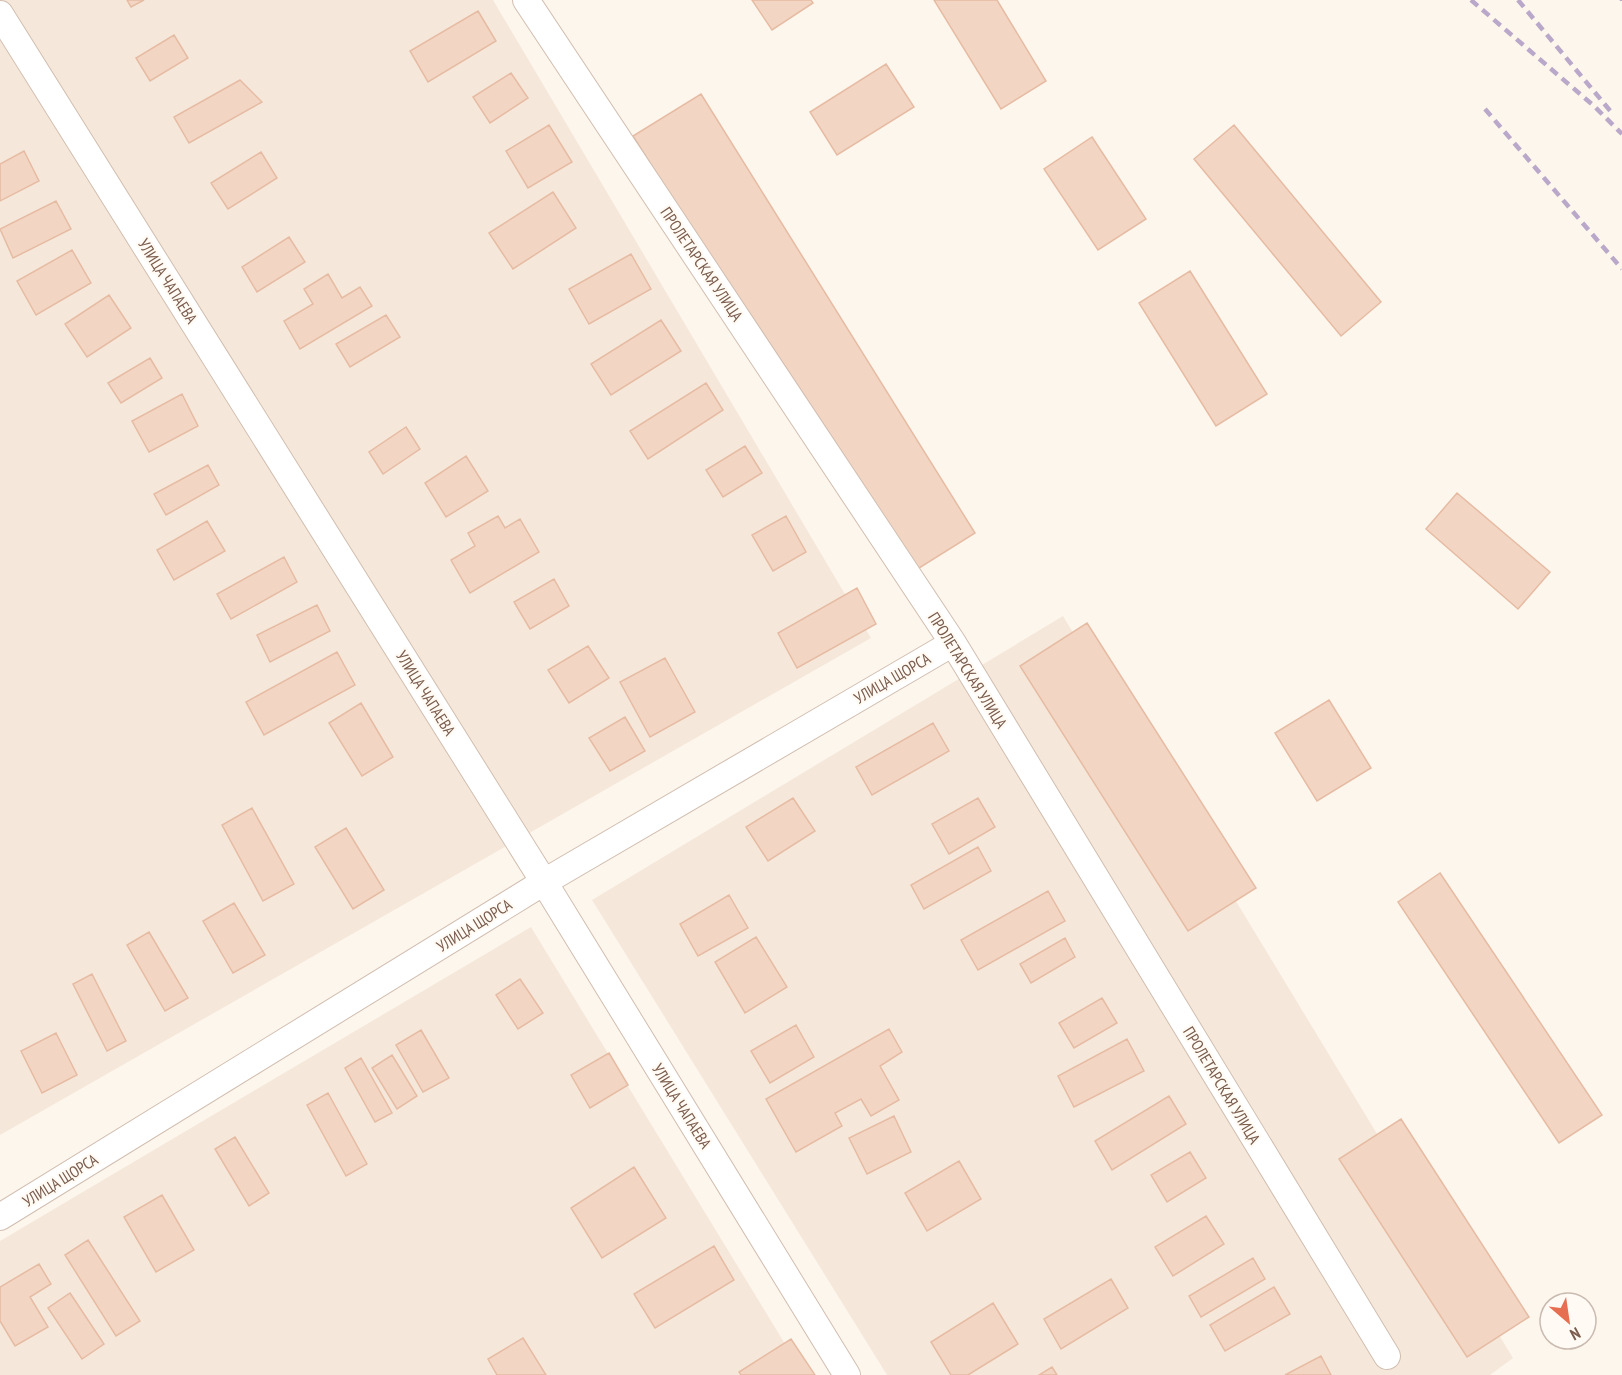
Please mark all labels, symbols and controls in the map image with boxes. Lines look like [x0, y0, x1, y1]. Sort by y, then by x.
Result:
street label: ПРОЛЕТАРСКАЯ УЛИЦА [656, 203, 748, 325]
street label: УЛИЦА ЧАПАЕВА [134, 235, 202, 328]
street label: ПРОЛЕТАРСКАЯ УЛИЦА [924, 608, 1012, 732]
street label: УЛИЦА ЧАПАЕВА [392, 647, 460, 740]
street label: УЛИЦА ЩОРСА [850, 648, 934, 708]
street label: УЛИЦА ЩОРСА [433, 894, 516, 956]
street label: ПРОЛЕТАРСКАЯ УЛИЦА [1179, 1023, 1265, 1148]
street label: УЛИЦА ЧАПАЕВА [648, 1060, 716, 1153]
street label: УЛИЦА ЩОРСА [19, 1149, 102, 1211]
north arrow [1538, 1291, 1598, 1351]
text: N [1567, 1323, 1584, 1345]

